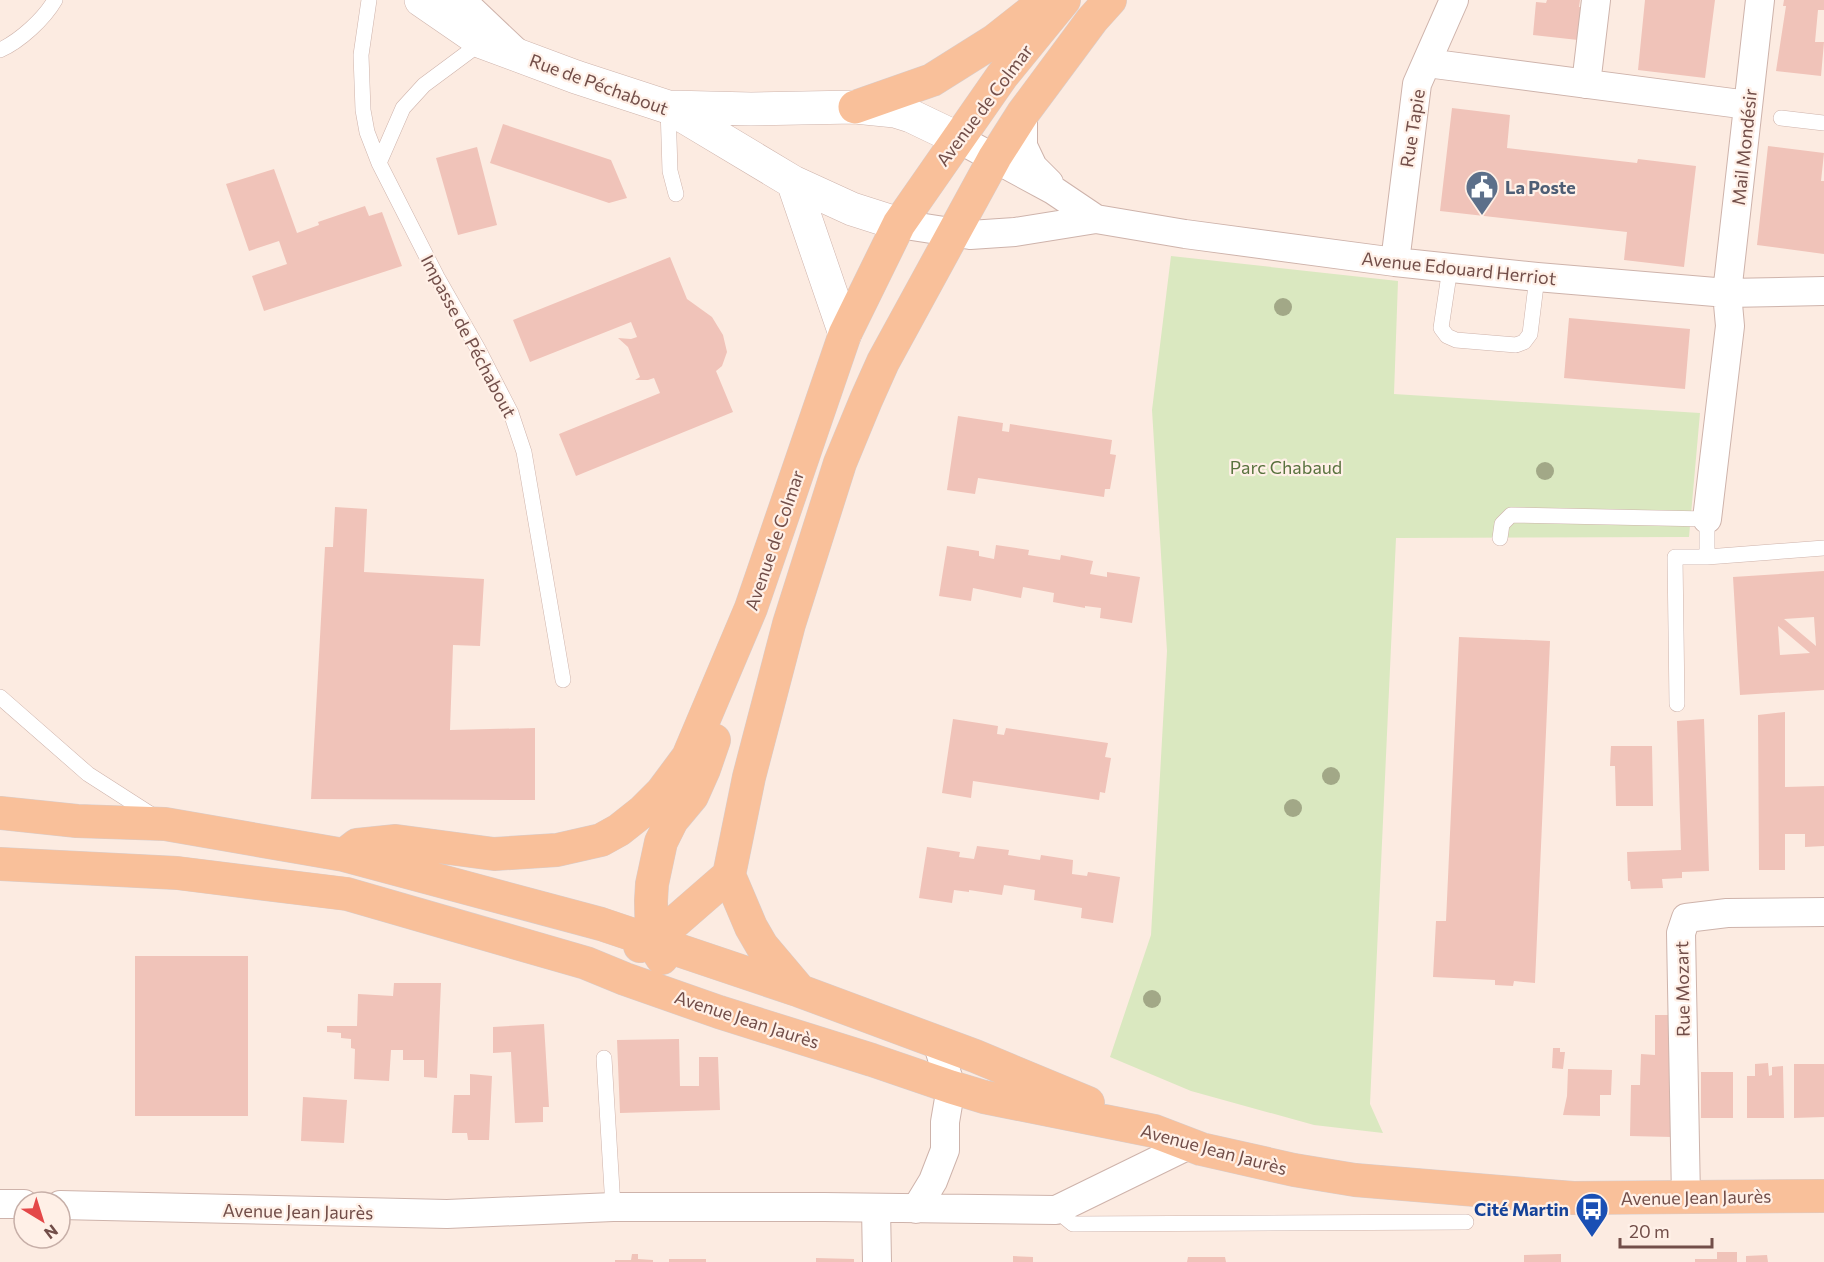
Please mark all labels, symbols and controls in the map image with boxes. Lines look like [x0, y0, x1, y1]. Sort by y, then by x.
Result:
street label: Avenue de Colmar [931, 40, 1037, 170]
street label: Rue de Péchabout [527, 49, 671, 119]
street label: Rue Tapie [1395, 87, 1429, 169]
street label: Mail Mondésir [1727, 88, 1761, 206]
public building icon: La Poste [1464, 169, 1500, 216]
place label: La Poste [1505, 176, 1576, 198]
street label: Avenue Edouard Herriot [1361, 247, 1557, 289]
street label: Impasse de Péchabout [417, 251, 521, 421]
park label: Parc Chabaud [1230, 456, 1342, 478]
street label: Avenue de Colmar [740, 467, 808, 613]
street label: Rue Mozart [1670, 941, 1694, 1037]
street label: Avenue Jean Jaurès [672, 985, 822, 1053]
street label: Avenue Jean Jaurès [1138, 1119, 1290, 1179]
street label: Avenue Jean Jaurès [1620, 1185, 1772, 1209]
north arrow [12, 1190, 72, 1250]
bus stop icon: Cité Martin [1574, 1191, 1610, 1238]
place label: Cité Martin [1474, 1198, 1569, 1220]
street label: Avenue Jean Jaurès [222, 1199, 374, 1223]
scale bar [1620, 1211, 1712, 1249]
text: 20 m [1629, 1220, 1670, 1242]
text: N [41, 1221, 62, 1243]

